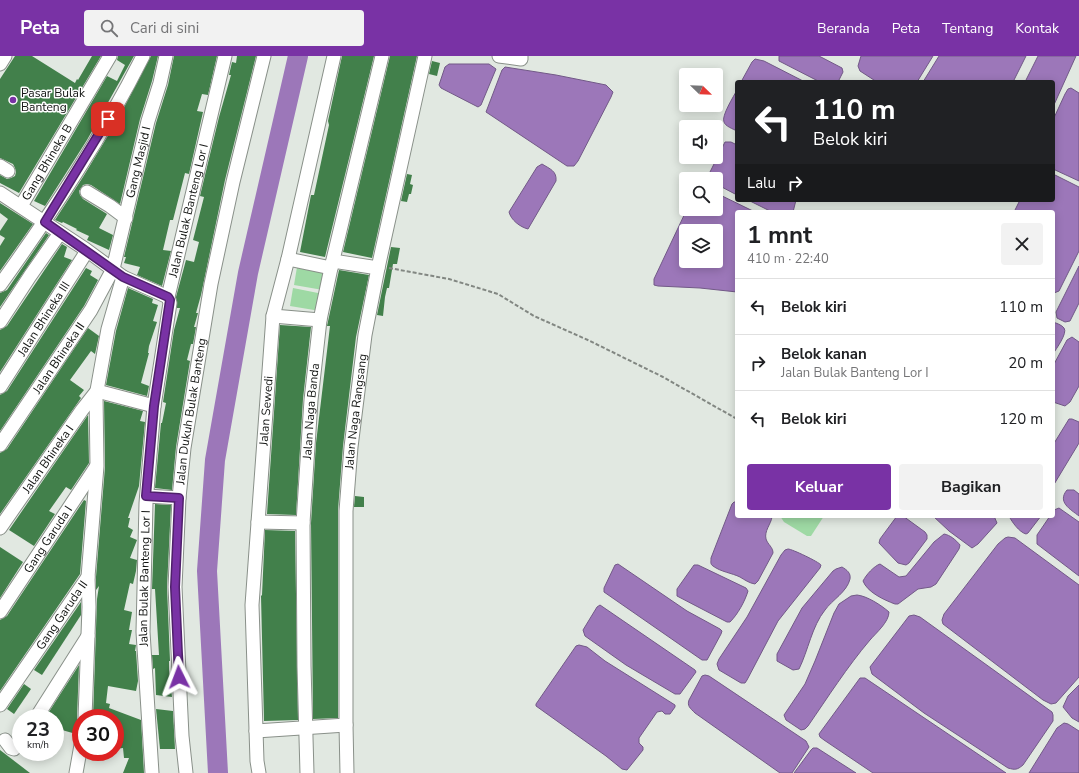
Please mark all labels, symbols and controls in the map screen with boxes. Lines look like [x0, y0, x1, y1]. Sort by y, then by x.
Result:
search box [84, 10, 364, 46]
text: Peta [20, 15, 60, 41]
icon: search [98, 17, 120, 39]
text: Cari di sini [130, 18, 199, 38]
text: Beranda [817, 19, 870, 38]
text: Peta [892, 19, 920, 38]
text: Tentang [942, 19, 993, 38]
text: Kontak [1015, 19, 1059, 38]
north arrow [679, 68, 723, 112]
map controls [679, 68, 723, 268]
place label: Pasar Bulak Banteng [21, 85, 86, 115]
text: 110 m [813, 91, 896, 129]
marker: Pasar Bulak Banteng [8, 95, 18, 105]
icon: left [747, 96, 799, 148]
pin [91, 102, 125, 136]
icon: arrive [97, 108, 119, 130]
button: sound [679, 120, 723, 164]
street label: Gang Bhineka B [18, 121, 76, 203]
street label: Gang Masjid I [122, 125, 154, 200]
text: Belok kiri [813, 127, 887, 151]
street label: Jalan Bulak Banteng Lor I [165, 142, 212, 280]
button: search [679, 172, 723, 216]
icon: right [784, 172, 806, 194]
text: Lalu [747, 173, 776, 193]
text: 1 mnt [747, 219, 812, 251]
button: close [1001, 223, 1043, 265]
button: layers [679, 224, 723, 268]
text: 410 m · 22:40 [747, 250, 829, 268]
street label: Jalan Bhineka III [14, 279, 72, 359]
icon: left [747, 296, 769, 318]
text: Belok kiri [781, 297, 846, 317]
text: 110 m [999, 297, 1043, 317]
street label: Jalan Bhineka II [30, 320, 88, 396]
street label: Jalan Dukuh Bulak Banteng [172, 337, 210, 486]
text: Belok kanan [781, 344, 867, 364]
icon: right [747, 352, 769, 374]
street label: Jalan Naga Rangsang [341, 353, 371, 471]
text: 20 m [1008, 353, 1043, 373]
street label: Jalan Naga Banda [299, 362, 323, 461]
text: Jalan Bulak Banteng Lor I [781, 364, 929, 382]
street label: Jalan Sewedi [256, 375, 277, 447]
icon: left [747, 408, 769, 430]
text: Belok kiri [781, 409, 846, 429]
text: 120 m [999, 409, 1043, 429]
street label: Jalan Bhineka I [18, 422, 77, 497]
button: Keluar [747, 464, 891, 510]
button: Bagikan [899, 464, 1043, 510]
street label: Gang Garuda I [20, 503, 76, 576]
street label: Jalan Bulak Banteng Lor I [135, 510, 154, 648]
street label: Gang Garuda II [32, 577, 91, 653]
position arrow [158, 656, 200, 698]
speed limit sign: 30 [72, 709, 124, 761]
text: 23 [26, 716, 50, 743]
text: km/h [27, 738, 49, 752]

